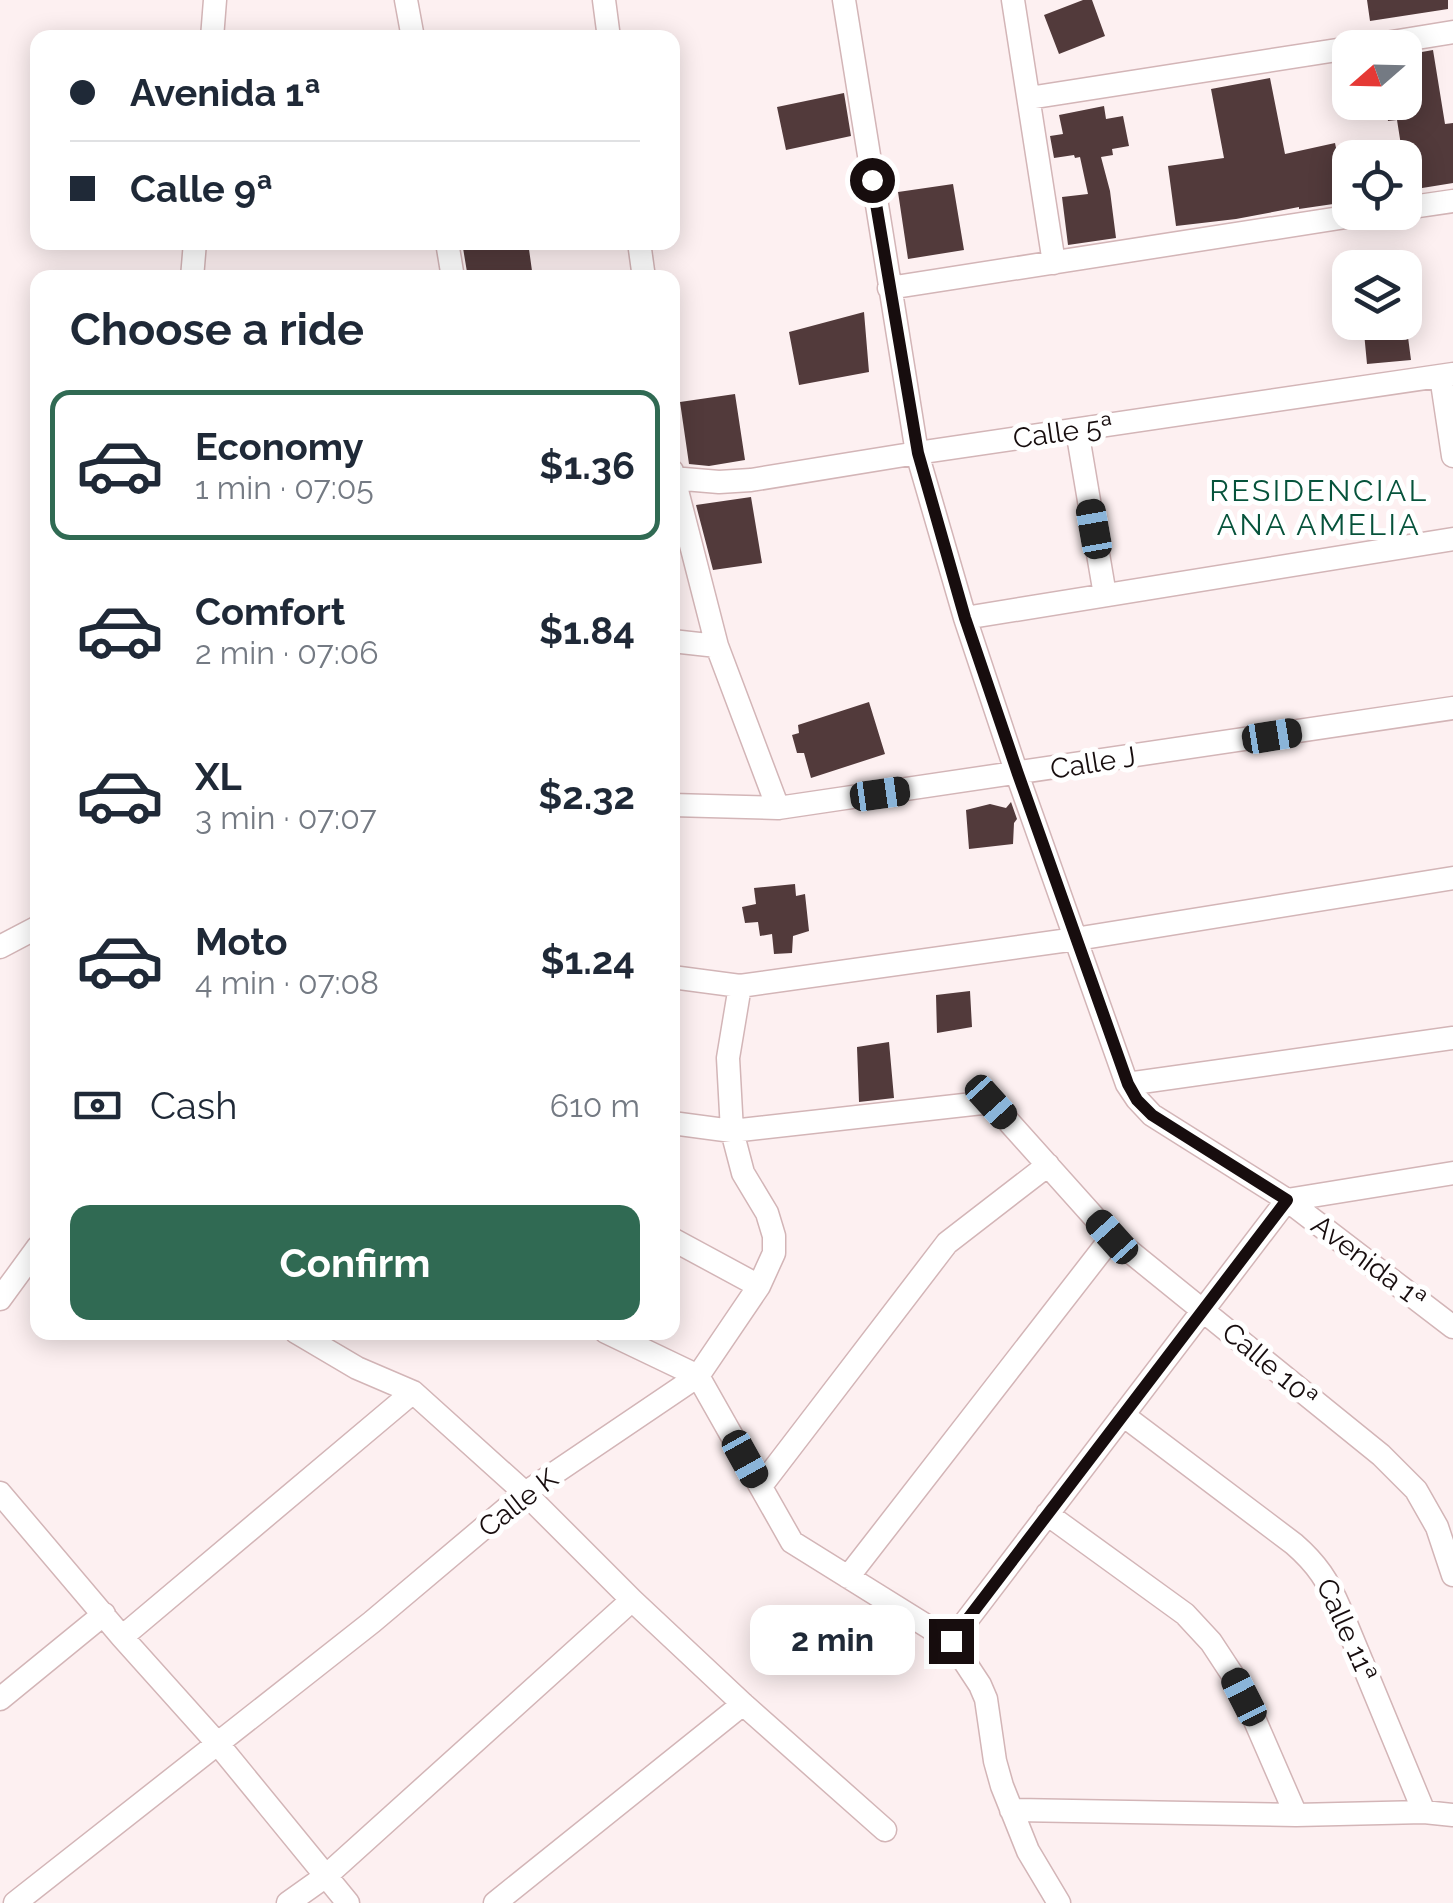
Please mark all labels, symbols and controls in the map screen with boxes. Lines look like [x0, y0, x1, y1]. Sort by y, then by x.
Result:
north arrow [1332, 30, 1422, 120]
map controls [1332, 30, 1422, 340]
text: Avenida 1ª [130, 70, 321, 115]
button: locate [1332, 140, 1422, 230]
route start [850, 158, 895, 203]
text: Calle 9ª [130, 166, 273, 211]
button: layers [1332, 250, 1422, 340]
text: Choose a ride [70, 303, 364, 356]
street label: Calle 5ª [1011, 409, 1115, 455]
icon: car [75, 420, 165, 510]
text: Economy [195, 424, 364, 469]
text: $1.36 [539, 443, 635, 488]
text: 1 min · 07:05 [195, 469, 374, 506]
district label: RESIDENCIAL ANA AMELIA [1209, 473, 1429, 542]
car [1074, 497, 1114, 561]
icon: car [75, 585, 165, 675]
text: Comfort [195, 589, 345, 634]
text: $1.84 [539, 608, 635, 653]
text: 2 min · 07:06 [195, 634, 379, 671]
car [1240, 716, 1304, 756]
street label: Calle J [1048, 740, 1138, 786]
icon: car [75, 750, 165, 840]
text: XL [195, 754, 242, 799]
text: $2.32 [538, 773, 635, 818]
car [848, 775, 912, 813]
text: 3 min · 07:07 [195, 799, 377, 836]
icon: car [75, 915, 165, 1005]
text: Moto [195, 919, 288, 964]
text: $1.24 [540, 938, 635, 983]
text: 4 min · 07:08 [195, 964, 379, 1001]
car [960, 1070, 1022, 1134]
icon: cash [70, 1078, 125, 1133]
text: Cash [150, 1083, 237, 1128]
text: 610 m [550, 1087, 640, 1124]
button: Confirm [70, 1205, 640, 1320]
car [1081, 1205, 1143, 1269]
street label: Avenida 1ª [1305, 1208, 1433, 1316]
street label: Calle 10ª [1216, 1316, 1324, 1414]
car [717, 1425, 773, 1493]
street label: Calle K [472, 1462, 564, 1544]
street label: Calle 11ª [1310, 1573, 1384, 1687]
callout: 2 min [751, 1606, 916, 1676]
route end [929, 1619, 974, 1664]
text: 2 min [791, 1621, 874, 1658]
car [1217, 1663, 1271, 1731]

